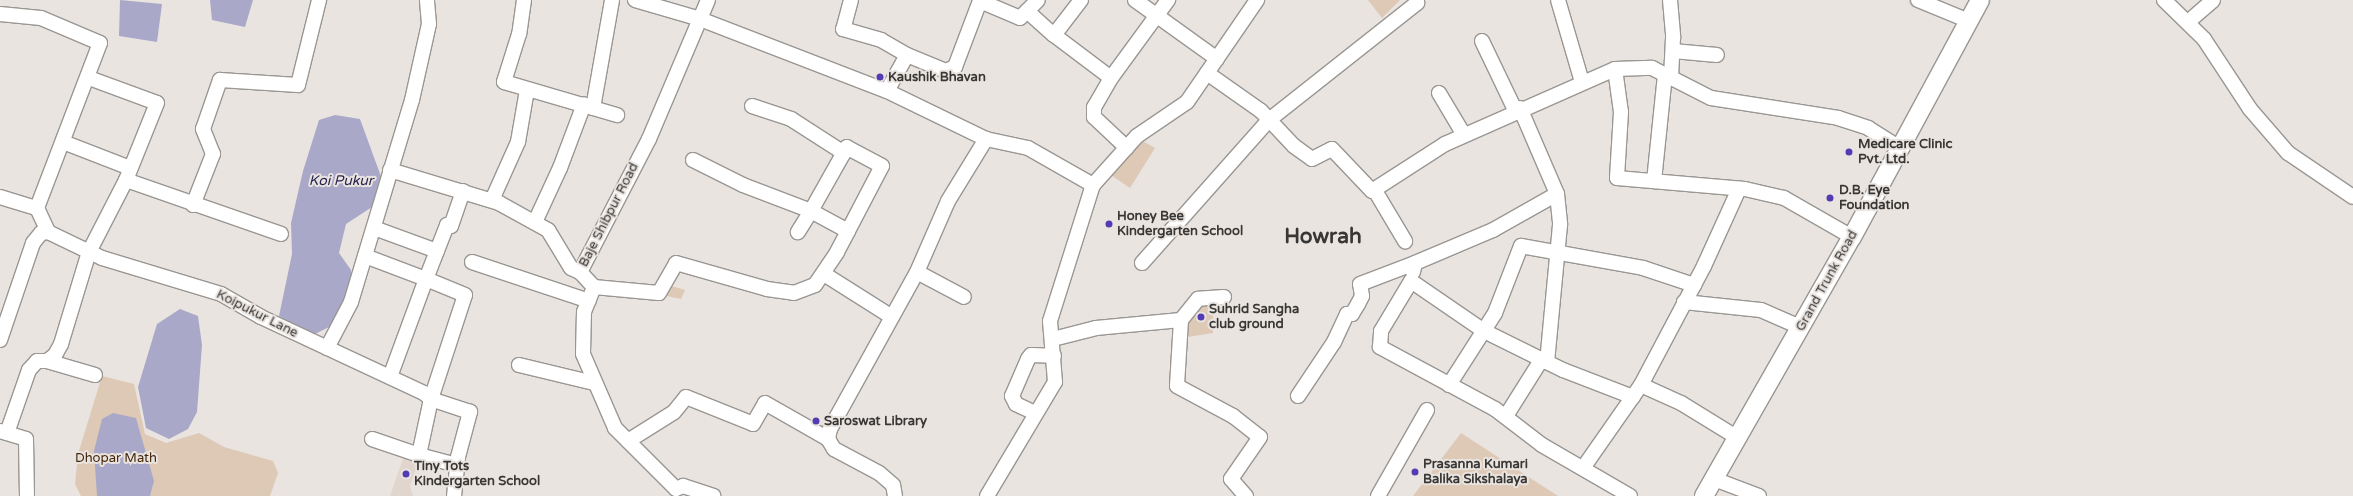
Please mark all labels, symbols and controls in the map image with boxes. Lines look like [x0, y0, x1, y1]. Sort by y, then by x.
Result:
place label: Kaushik Bhavan [888, 69, 986, 85]
marker: Kaushik Bhavan [875, 72, 885, 82]
place label: Medicare Clinic Pvt. Ltd. [1858, 137, 1953, 168]
marker: Medicare Clinic Pvt. Ltd. [1843, 146, 1855, 158]
street label: Baje Shibpur Road [576, 160, 642, 270]
water label: Koi Pukur [309, 173, 373, 189]
place label: D.B. Eye Foundation [1839, 183, 1909, 214]
marker: D.B. Eye Foundation [1824, 192, 1836, 204]
place label: Honey Bee Kindergarten School [1117, 209, 1243, 240]
marker: Honey Bee Kindergarten School [1104, 219, 1114, 229]
district label: Howrah [1284, 224, 1362, 250]
street label: Grand Trunk Road [1793, 228, 1861, 334]
street label: Koipukur Lane [214, 287, 300, 341]
place label: Suhrid Sangha club ground [1209, 302, 1299, 333]
marker: Suhrid Sangha club ground [1196, 312, 1206, 322]
place label: Saroswat Library [824, 413, 927, 429]
marker: Saroswat Library [811, 416, 821, 426]
park label: Dhopar Math [75, 450, 157, 466]
place label: Prasanna Kumari Balika Sikshalaya [1423, 457, 1528, 488]
place label: Tiny Tots Kindergarten School [414, 459, 540, 490]
marker: Prasanna Kumari Balika Sikshalaya [1410, 467, 1420, 477]
marker: Tiny Tots Kindergarten School [401, 469, 411, 479]

